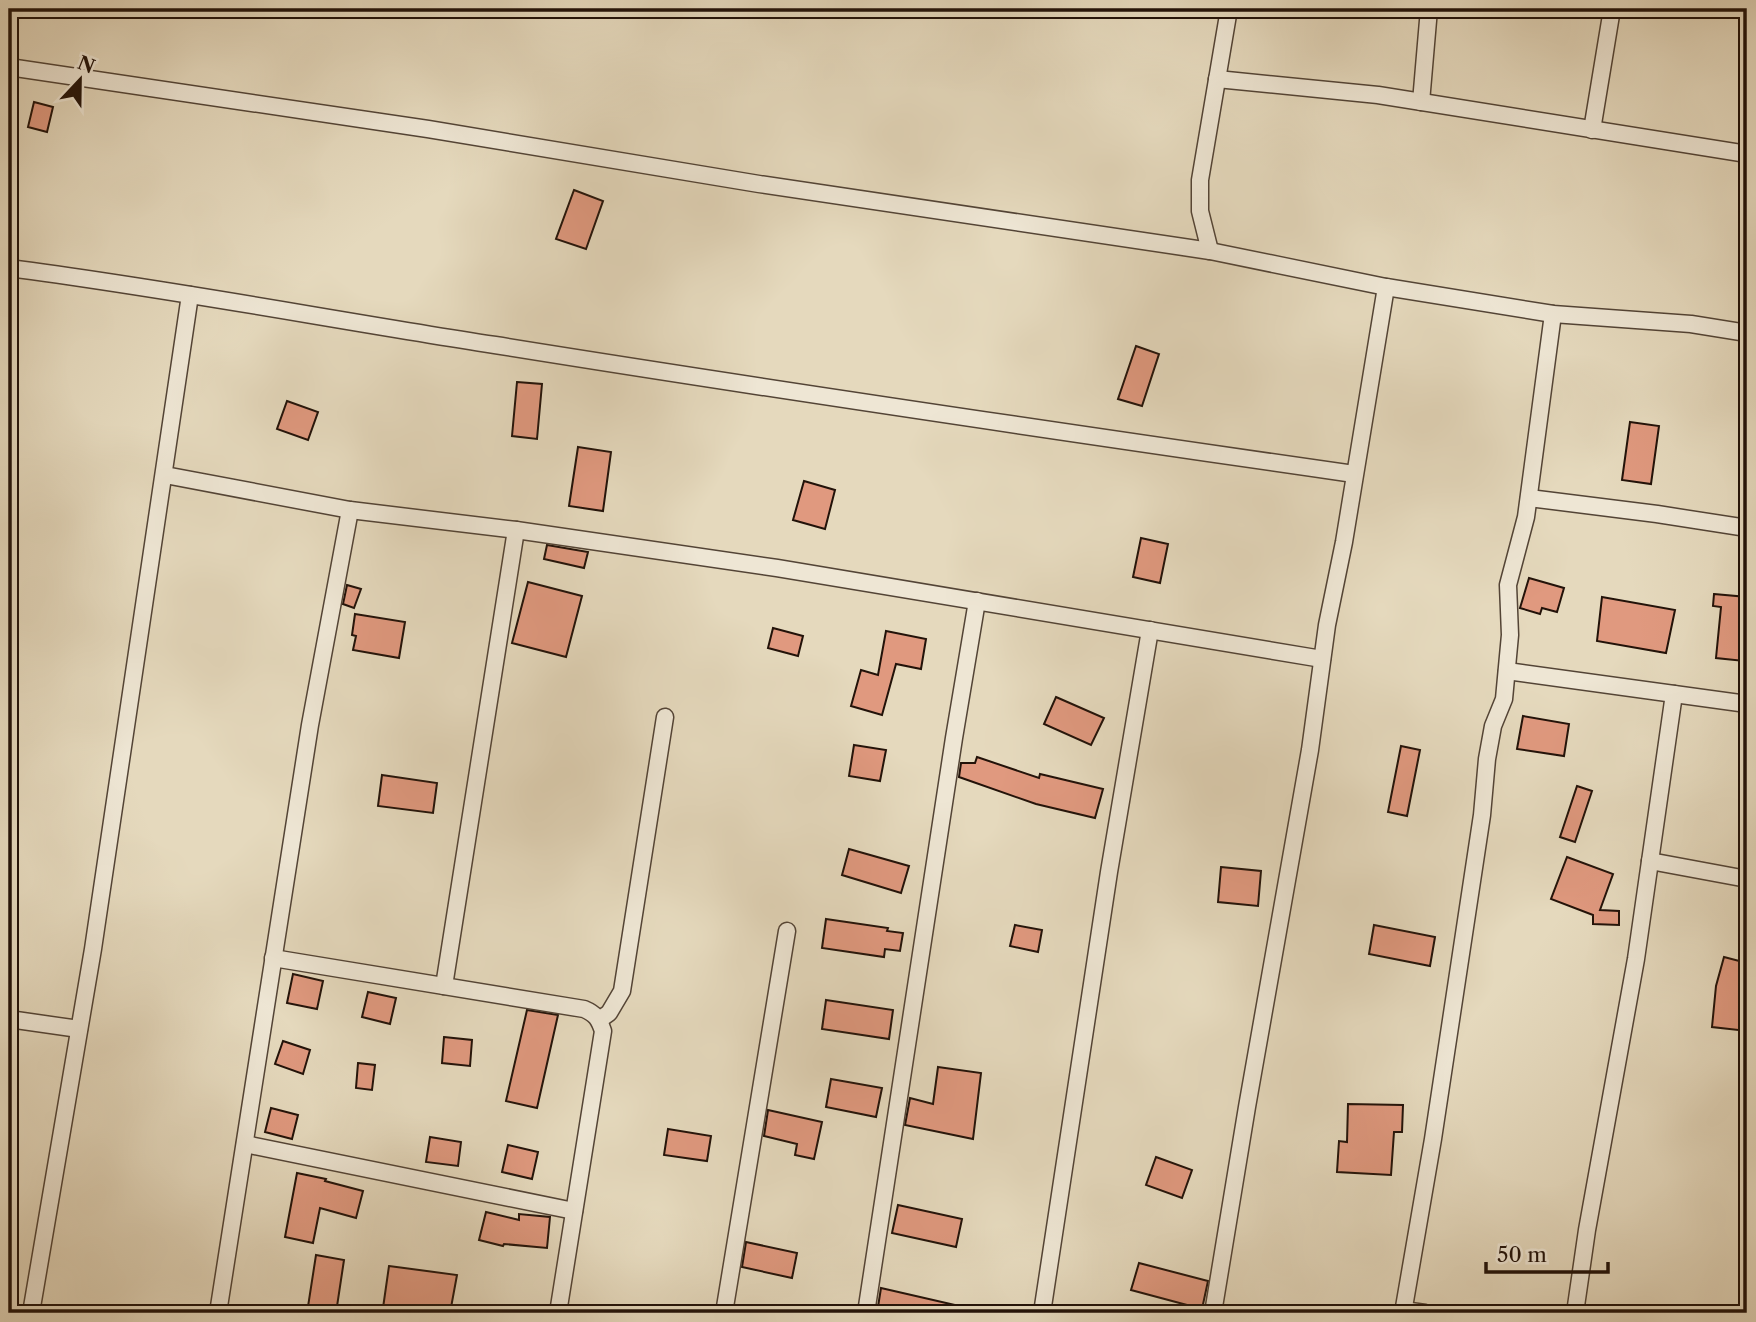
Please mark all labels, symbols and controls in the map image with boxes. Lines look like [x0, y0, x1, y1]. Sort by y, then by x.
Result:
north arrow [46, 46, 116, 116]
text: N [74, 51, 98, 78]
scale bar [1486, 1231, 1609, 1275]
text: 50 m [1497, 1242, 1547, 1267]

